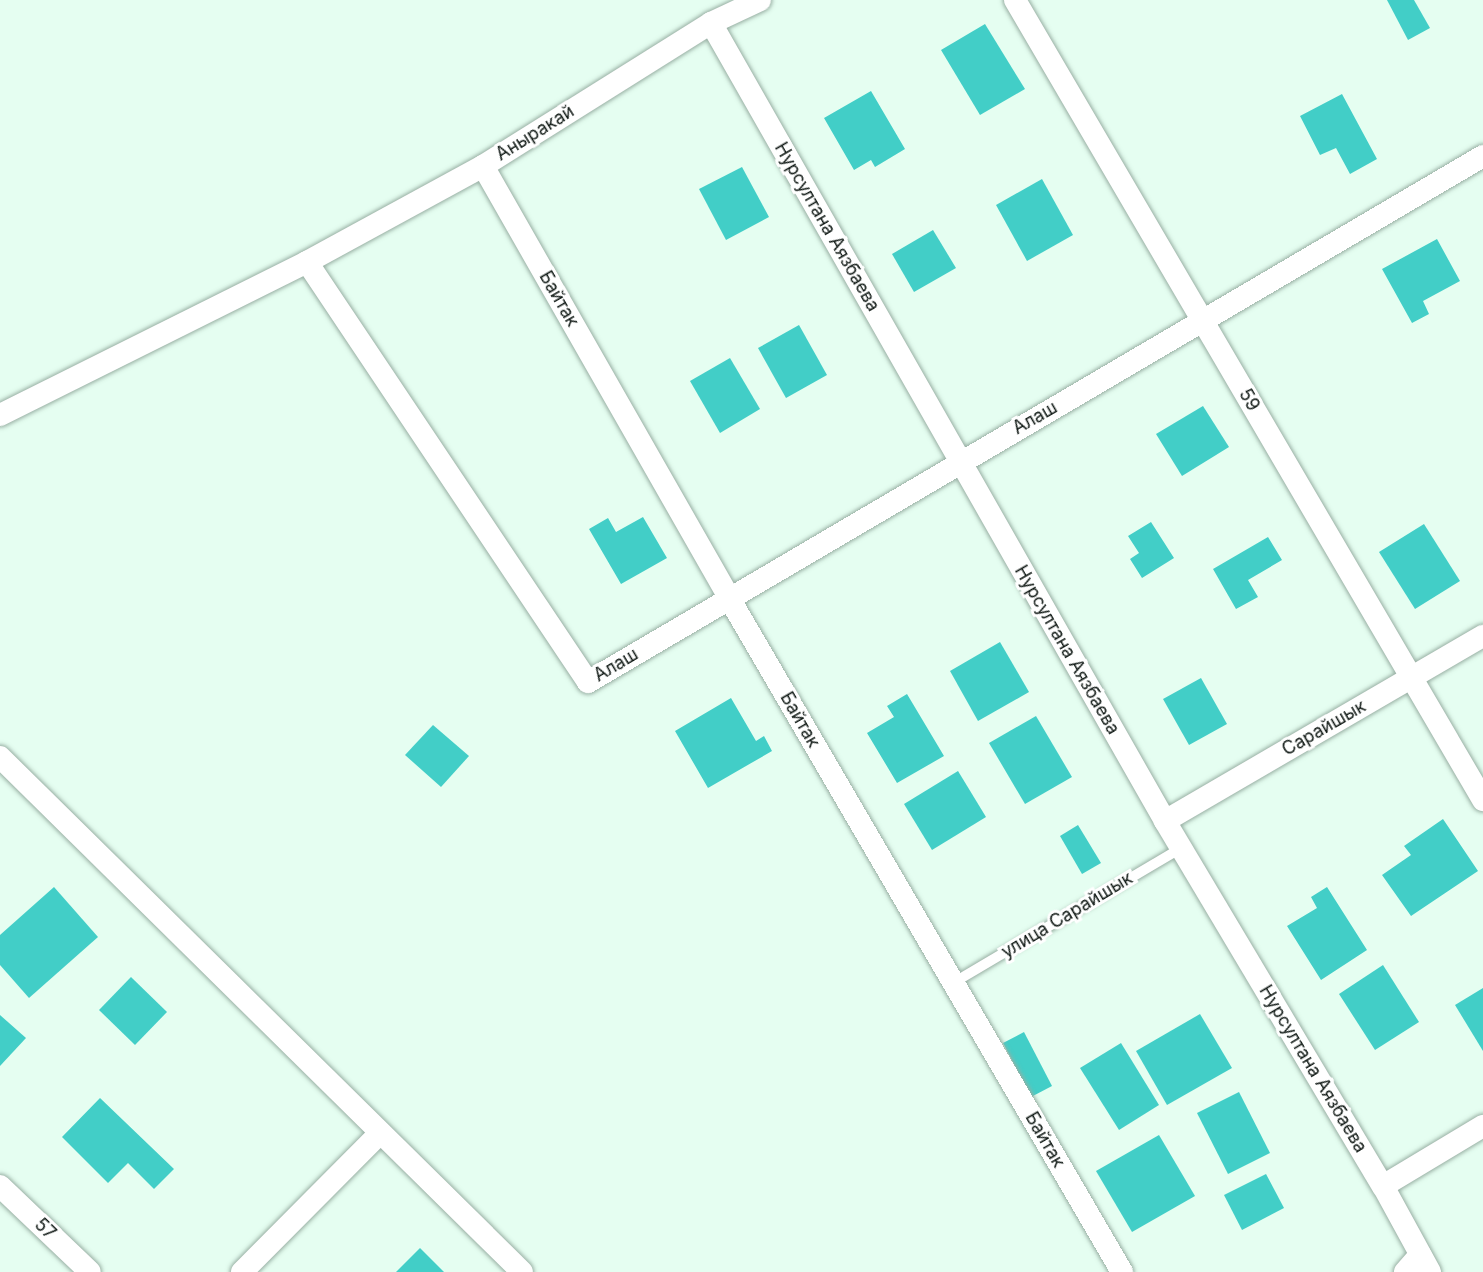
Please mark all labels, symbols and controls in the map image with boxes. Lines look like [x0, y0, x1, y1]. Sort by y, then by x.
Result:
street label: Аныракай [492, 100, 578, 166]
street label: Нурсултана Аязбаева [770, 139, 884, 315]
street label: Байтак [534, 267, 584, 331]
street label: 59 [1234, 385, 1264, 415]
street label: Алаш [1009, 397, 1061, 439]
street label: Нурсултана Аязбаева [1010, 562, 1124, 738]
street label: Алаш [590, 643, 642, 687]
street label: Байтак [775, 688, 825, 752]
street label: Сарайшык [1278, 695, 1370, 761]
street label: улица Сарайшык [997, 867, 1137, 963]
street label: Нурсултана Аязбаева [1254, 981, 1372, 1157]
street label: Байтак [1020, 1108, 1070, 1172]
street label: 57 [30, 1214, 60, 1244]

